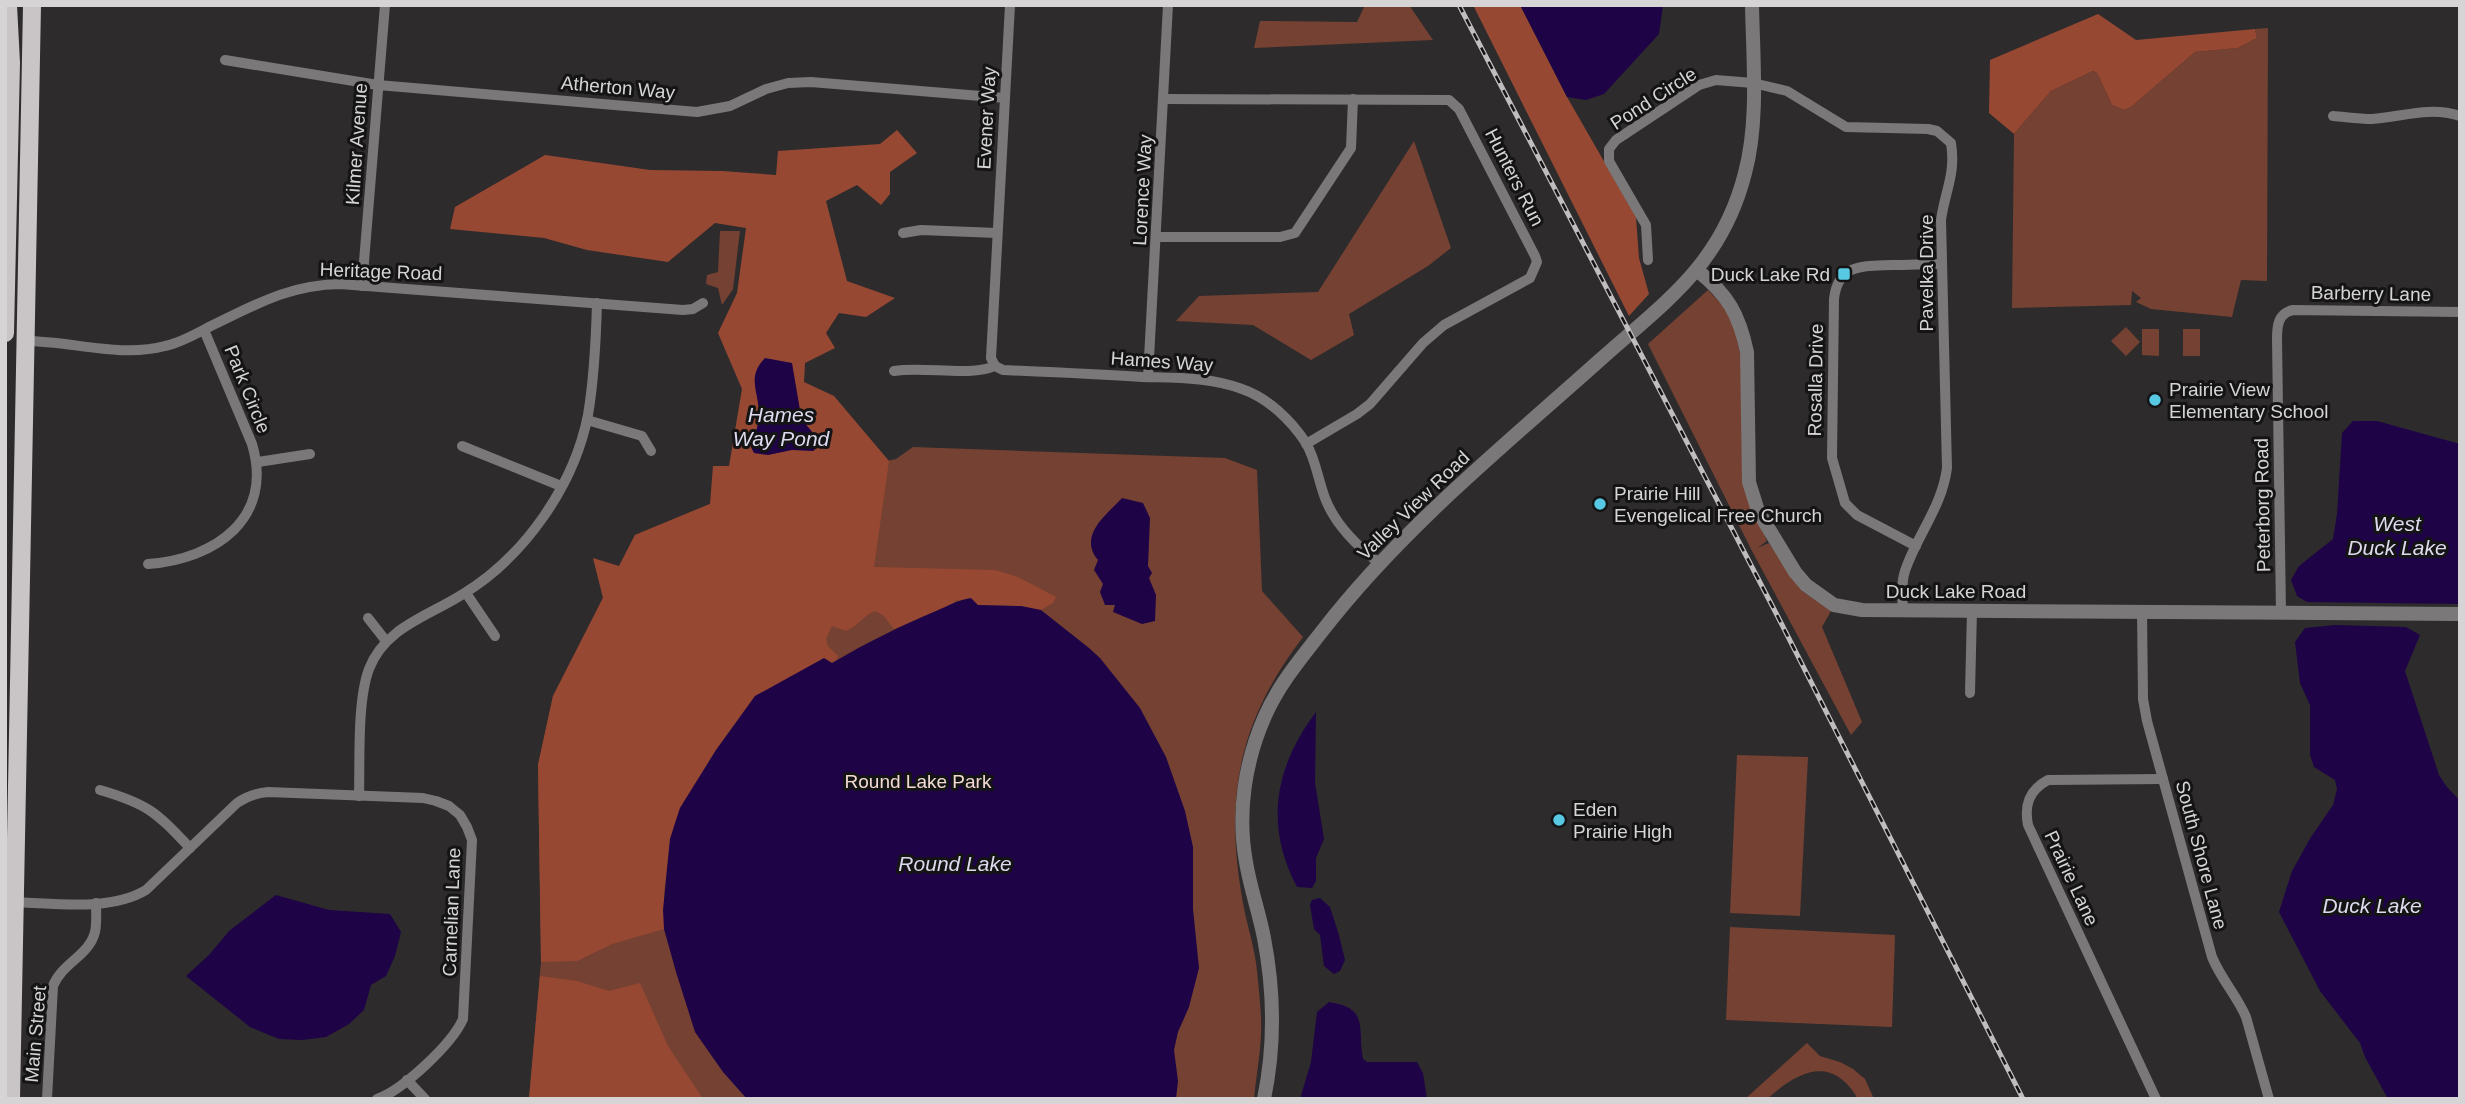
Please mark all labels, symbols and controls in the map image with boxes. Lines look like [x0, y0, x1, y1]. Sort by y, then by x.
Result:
street label: Pond Circle [1606, 63, 1700, 134]
street label: Evener Way [973, 66, 1000, 170]
street label: Atherton Way [560, 72, 676, 103]
street label: Kilmer Avenue [342, 82, 371, 206]
street label: Hunters Run [1481, 125, 1548, 230]
street label: Lorence Way [1129, 133, 1156, 246]
street label: Pavelka Drive [1916, 214, 1937, 332]
street label: Heritage Road [319, 259, 443, 284]
place label: Duck Lake Rd [1711, 264, 1830, 285]
marker: Duck Lake Rd [1836, 266, 1852, 282]
street label: Barberry Lane [2311, 282, 2431, 305]
street label: Rosalla Drive [1804, 323, 1827, 437]
street label: Park Circle [220, 342, 275, 436]
street label: Hames Way [1110, 347, 1214, 376]
place label: Prairie View Elementary School [2169, 379, 2328, 422]
marker: Prairie View Elementary School [2147, 392, 2163, 408]
water label: Hames Way Pond [733, 403, 831, 450]
street label: Peterborg Road [2251, 438, 2274, 572]
street label: Valley View Road [1353, 447, 1474, 564]
place label: Prairie Hill Evengelical Free Church [1614, 483, 1822, 526]
marker: Prairie Hill Evengelical Free Church [1592, 496, 1608, 512]
water label: West Duck Lake [2347, 512, 2447, 559]
street label: Duck Lake Road [1886, 581, 2026, 602]
park label: Round Lake Park [845, 771, 992, 792]
street label: South Shore Lane [2172, 778, 2231, 932]
place label: Eden Prairie High [1573, 799, 1672, 842]
marker: Eden Prairie High [1551, 812, 1567, 828]
street label: Prairie Lane [2040, 827, 2103, 929]
street label: Carnelian Lane [439, 847, 464, 977]
water label: Round Lake [898, 852, 1012, 875]
water label: Duck Lake [2322, 894, 2422, 917]
street label: Main Street [21, 984, 50, 1083]

